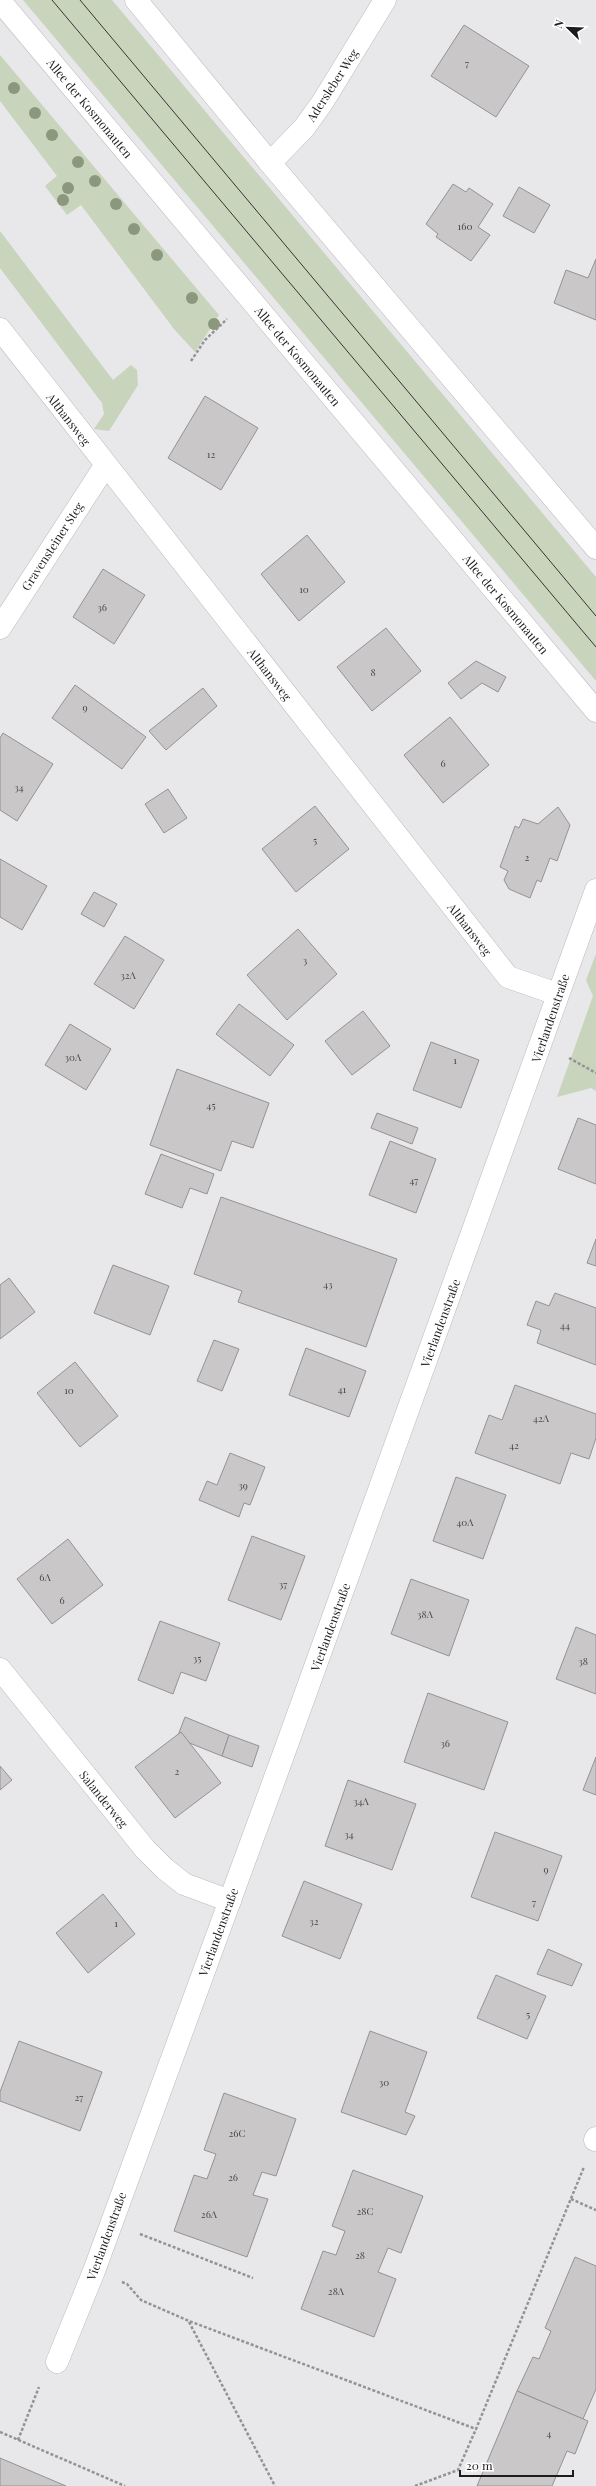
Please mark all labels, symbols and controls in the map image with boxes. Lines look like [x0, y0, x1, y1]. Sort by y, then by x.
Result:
north arrow [548, 8, 588, 48]
text: N [550, 17, 567, 30]
street label: Adersleber Weg [302, 45, 362, 125]
street label: Allee der Kosmonauten [43, 54, 136, 161]
house number: 7 [465, 56, 469, 70]
house number: 160 [458, 219, 472, 233]
street label: Allee der Kosmonauten [251, 302, 344, 409]
street label: Althansweg [43, 389, 95, 449]
house number: 12 [207, 447, 215, 461]
street label: Gravensteiner Steg [17, 498, 87, 593]
street label: Allee der Kosmonauten [459, 550, 552, 657]
house number: 10 [299, 582, 309, 596]
house number: 36 [97, 600, 107, 614]
street label: Althansweg [244, 644, 296, 704]
house number: 8 [370, 665, 376, 679]
house number: 9 [82, 700, 88, 714]
house number: 6 [440, 756, 446, 770]
house number: 34 [14, 780, 24, 794]
house number: 5 [313, 833, 317, 847]
house number: 2 [525, 850, 530, 864]
street label: Althansweg [444, 899, 496, 959]
house number: 3 [303, 953, 308, 967]
house number: 32A [120, 968, 136, 982]
street label: Vierlandenstraße [527, 972, 573, 1065]
house number: 30A [65, 1050, 82, 1064]
house number: 1 [453, 1053, 457, 1067]
house number: 45 [206, 1098, 216, 1112]
house number: 47 [410, 1173, 418, 1187]
house number: 43 [323, 1277, 333, 1291]
street label: Vierlandenstraße [416, 1277, 463, 1370]
house number: 44 [560, 1318, 570, 1332]
house number: 41 [338, 1382, 347, 1396]
house number: 10 [64, 1383, 74, 1397]
house number: 42A [533, 1411, 550, 1425]
house number: 42 [509, 1438, 519, 1452]
house number: 39 [238, 1478, 248, 1492]
house number: 40A [456, 1515, 474, 1529]
house number: 6A [39, 1570, 51, 1584]
house number: 37 [279, 1577, 287, 1591]
street label: Vierlandenstraße [306, 1581, 353, 1674]
house number: 6 [59, 1593, 65, 1607]
house number: 38A [417, 1607, 434, 1621]
house number: 35 [193, 1651, 201, 1665]
house number: 38 [578, 1654, 588, 1668]
house number: 36 [440, 1736, 450, 1750]
house number: 2 [175, 1764, 180, 1778]
street label: Salanderweg [76, 1767, 132, 1831]
house number: 34A [353, 1794, 370, 1808]
house number: 34 [344, 1827, 354, 1841]
house number: 9 [543, 1862, 549, 1876]
street label: Vierlandenstraße [194, 1886, 241, 1979]
house number: 7 [532, 1895, 536, 1909]
house number: 32 [309, 1914, 319, 1928]
house number: 1 [114, 1916, 118, 1930]
house number: 5 [526, 2007, 530, 2021]
house number: 30 [379, 2075, 389, 2089]
house number: 27 [75, 2090, 83, 2104]
house number: 26C [229, 2126, 246, 2140]
house number: 26 [228, 2170, 238, 2184]
street label: Vierlandenstraße [82, 2190, 129, 2283]
house number: 28C [357, 2204, 374, 2218]
house number: 26A [201, 2207, 218, 2221]
house number: 28 [355, 2248, 365, 2262]
house number: 28A [328, 2284, 345, 2298]
house number: 4 [547, 2426, 552, 2440]
scale bar [460, 2452, 573, 2478]
text: 20 m [466, 2457, 493, 2473]

